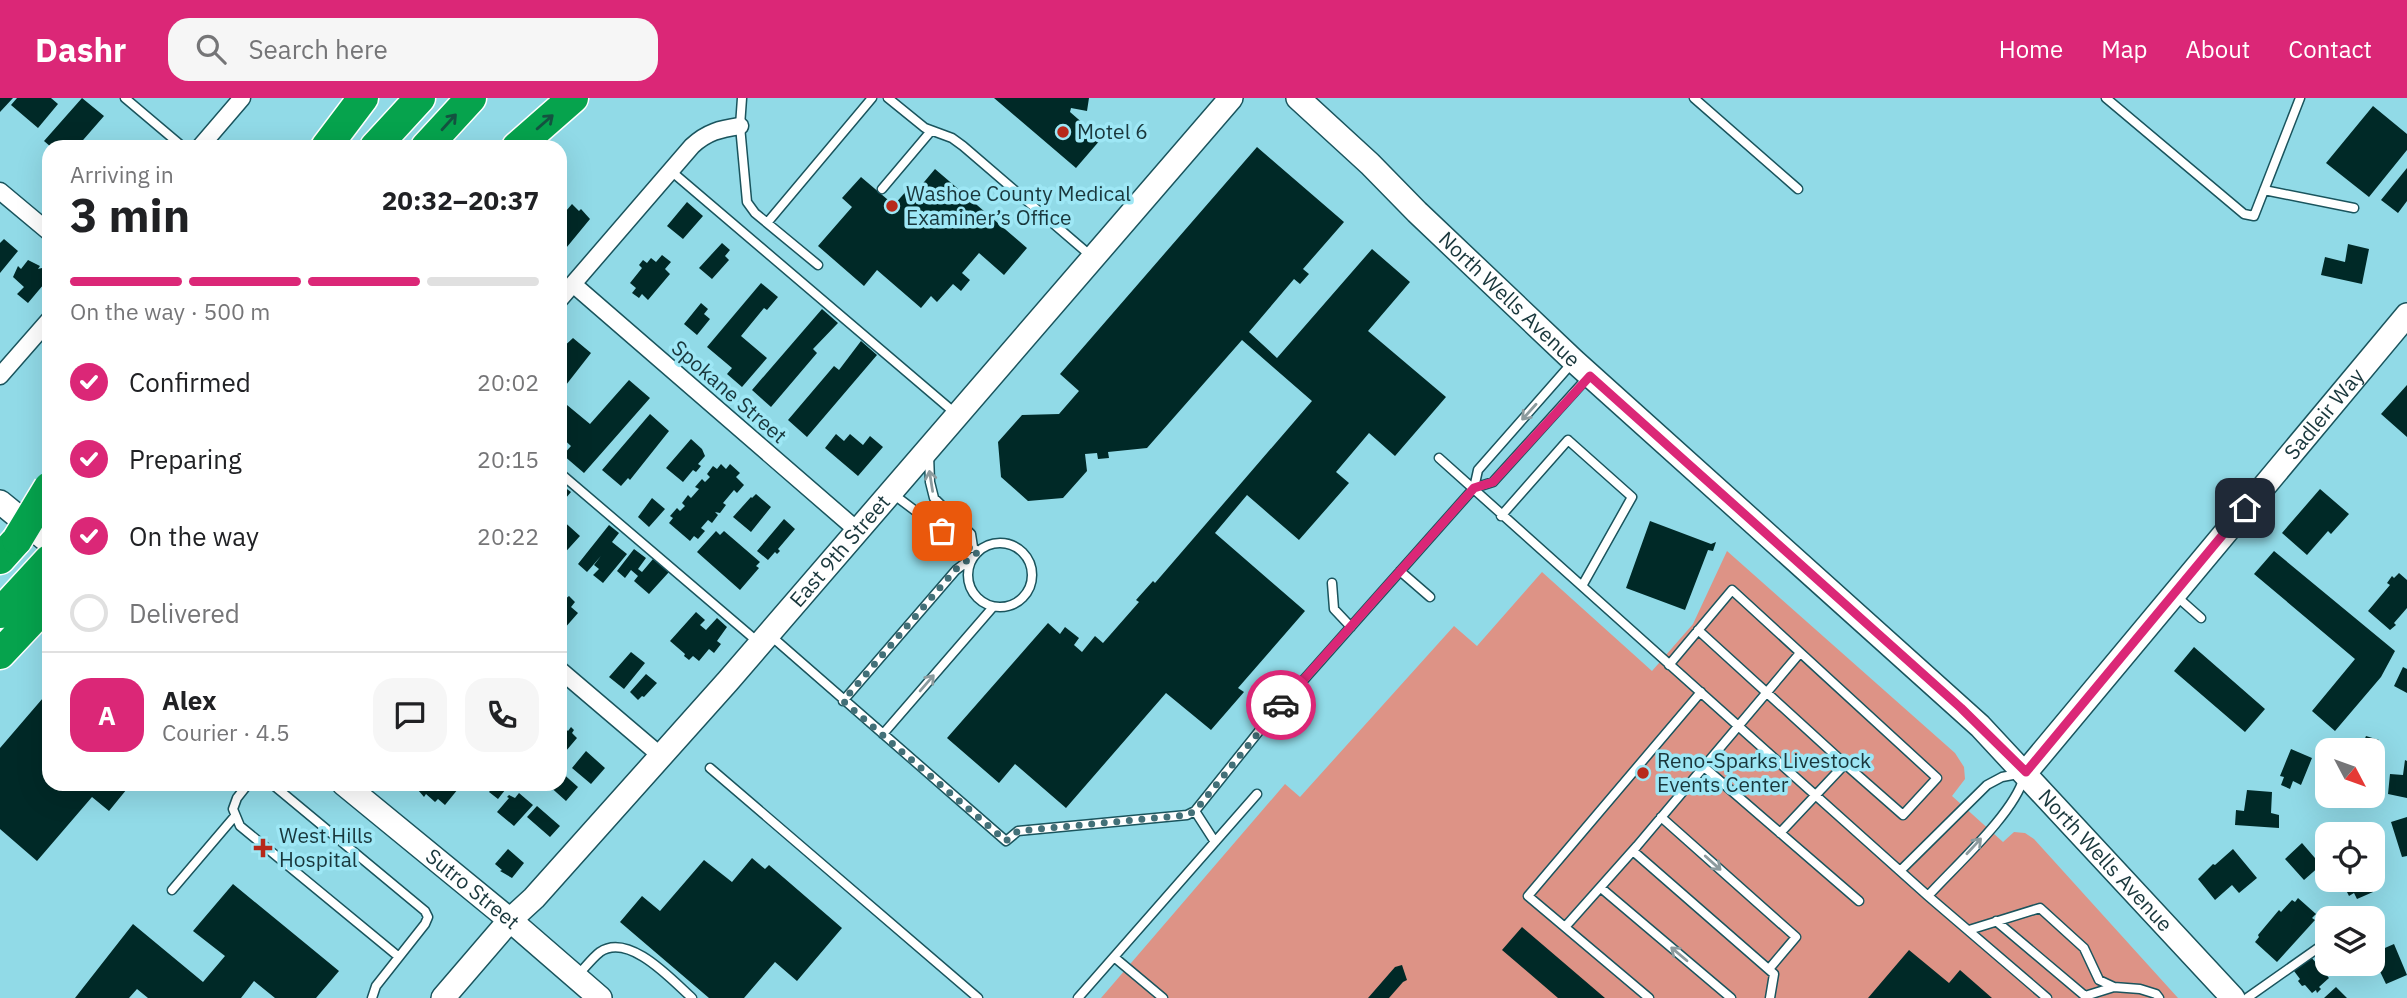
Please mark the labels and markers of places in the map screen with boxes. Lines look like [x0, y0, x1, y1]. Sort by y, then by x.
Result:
place label: Motel 6 [1077, 117, 1148, 145]
marker: Motel 6 [1055, 124, 1071, 140]
place label: Washoe County Medical Examiner’s Office [906, 179, 1131, 231]
marker: Washoe County Medical Examiner’s Office [884, 198, 900, 214]
pin [2215, 478, 2275, 538]
pin [912, 501, 972, 561]
place label: Reno-Sparks Livestock Events Center [1657, 746, 1871, 798]
marker: Reno-Sparks Livestock Events Center [1635, 765, 1651, 781]
place label: West Hills Hospital [279, 821, 373, 873]
marker: West Hills Hospital [253, 838, 273, 858]

